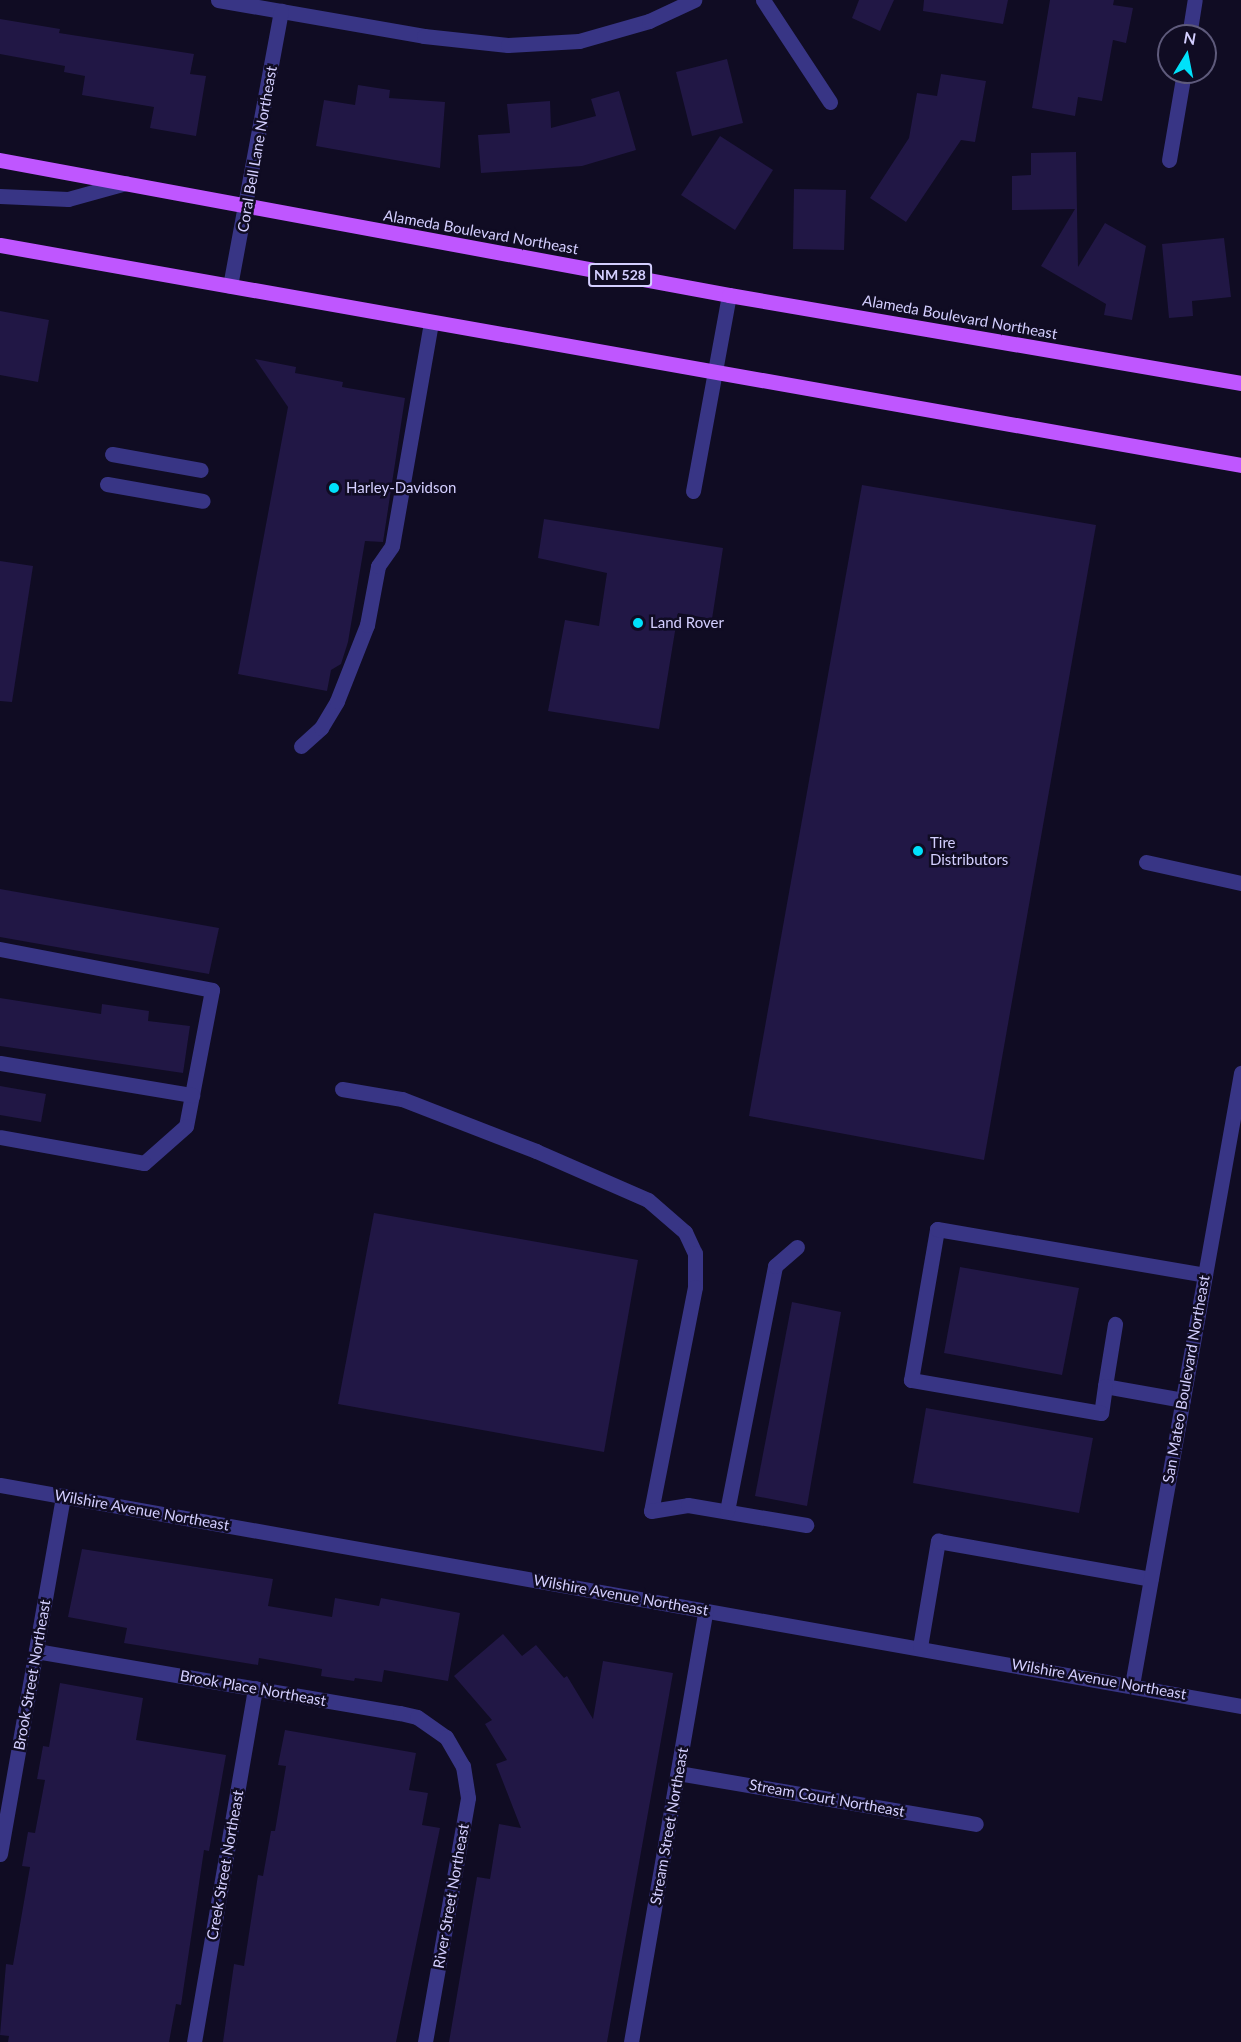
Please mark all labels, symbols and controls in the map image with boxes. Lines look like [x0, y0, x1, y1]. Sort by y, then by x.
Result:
north arrow [1157, 24, 1217, 84]
text: N [1182, 27, 1198, 48]
street label: Coral Bell Lane Northeast [234, 64, 280, 234]
street label: Alameda Boulevard Northeast [382, 206, 580, 258]
road number: NM 528 [587, 264, 653, 286]
street label: Alameda Boulevard Northeast [861, 291, 1059, 343]
place label: Harley-Davidson [346, 479, 456, 497]
marker: Harley-Davidson [327, 481, 341, 495]
place label: Land Rover [650, 614, 724, 632]
marker: Land Rover [631, 616, 645, 630]
place label: Tire Distributors [930, 833, 1008, 868]
marker: Tire Distributors [911, 844, 925, 858]
street label: San Mateo Boulevard Northeast [1159, 1274, 1213, 1484]
street label: Wilshire Avenue Northeast [53, 1486, 231, 1534]
street label: Wilshire Avenue Northeast [532, 1571, 710, 1619]
street label: Brook Street Northeast [10, 1598, 54, 1752]
street label: Wilshire Avenue Northeast [1010, 1655, 1188, 1703]
street label: Brook Place Northeast [179, 1666, 327, 1710]
street label: Stream Street Northeast [646, 1746, 692, 1906]
street label: Stream Court Northeast [748, 1775, 906, 1821]
street label: Creek Street Northeast [203, 1789, 247, 1941]
street label: River Street Northeast [429, 1822, 473, 1970]

